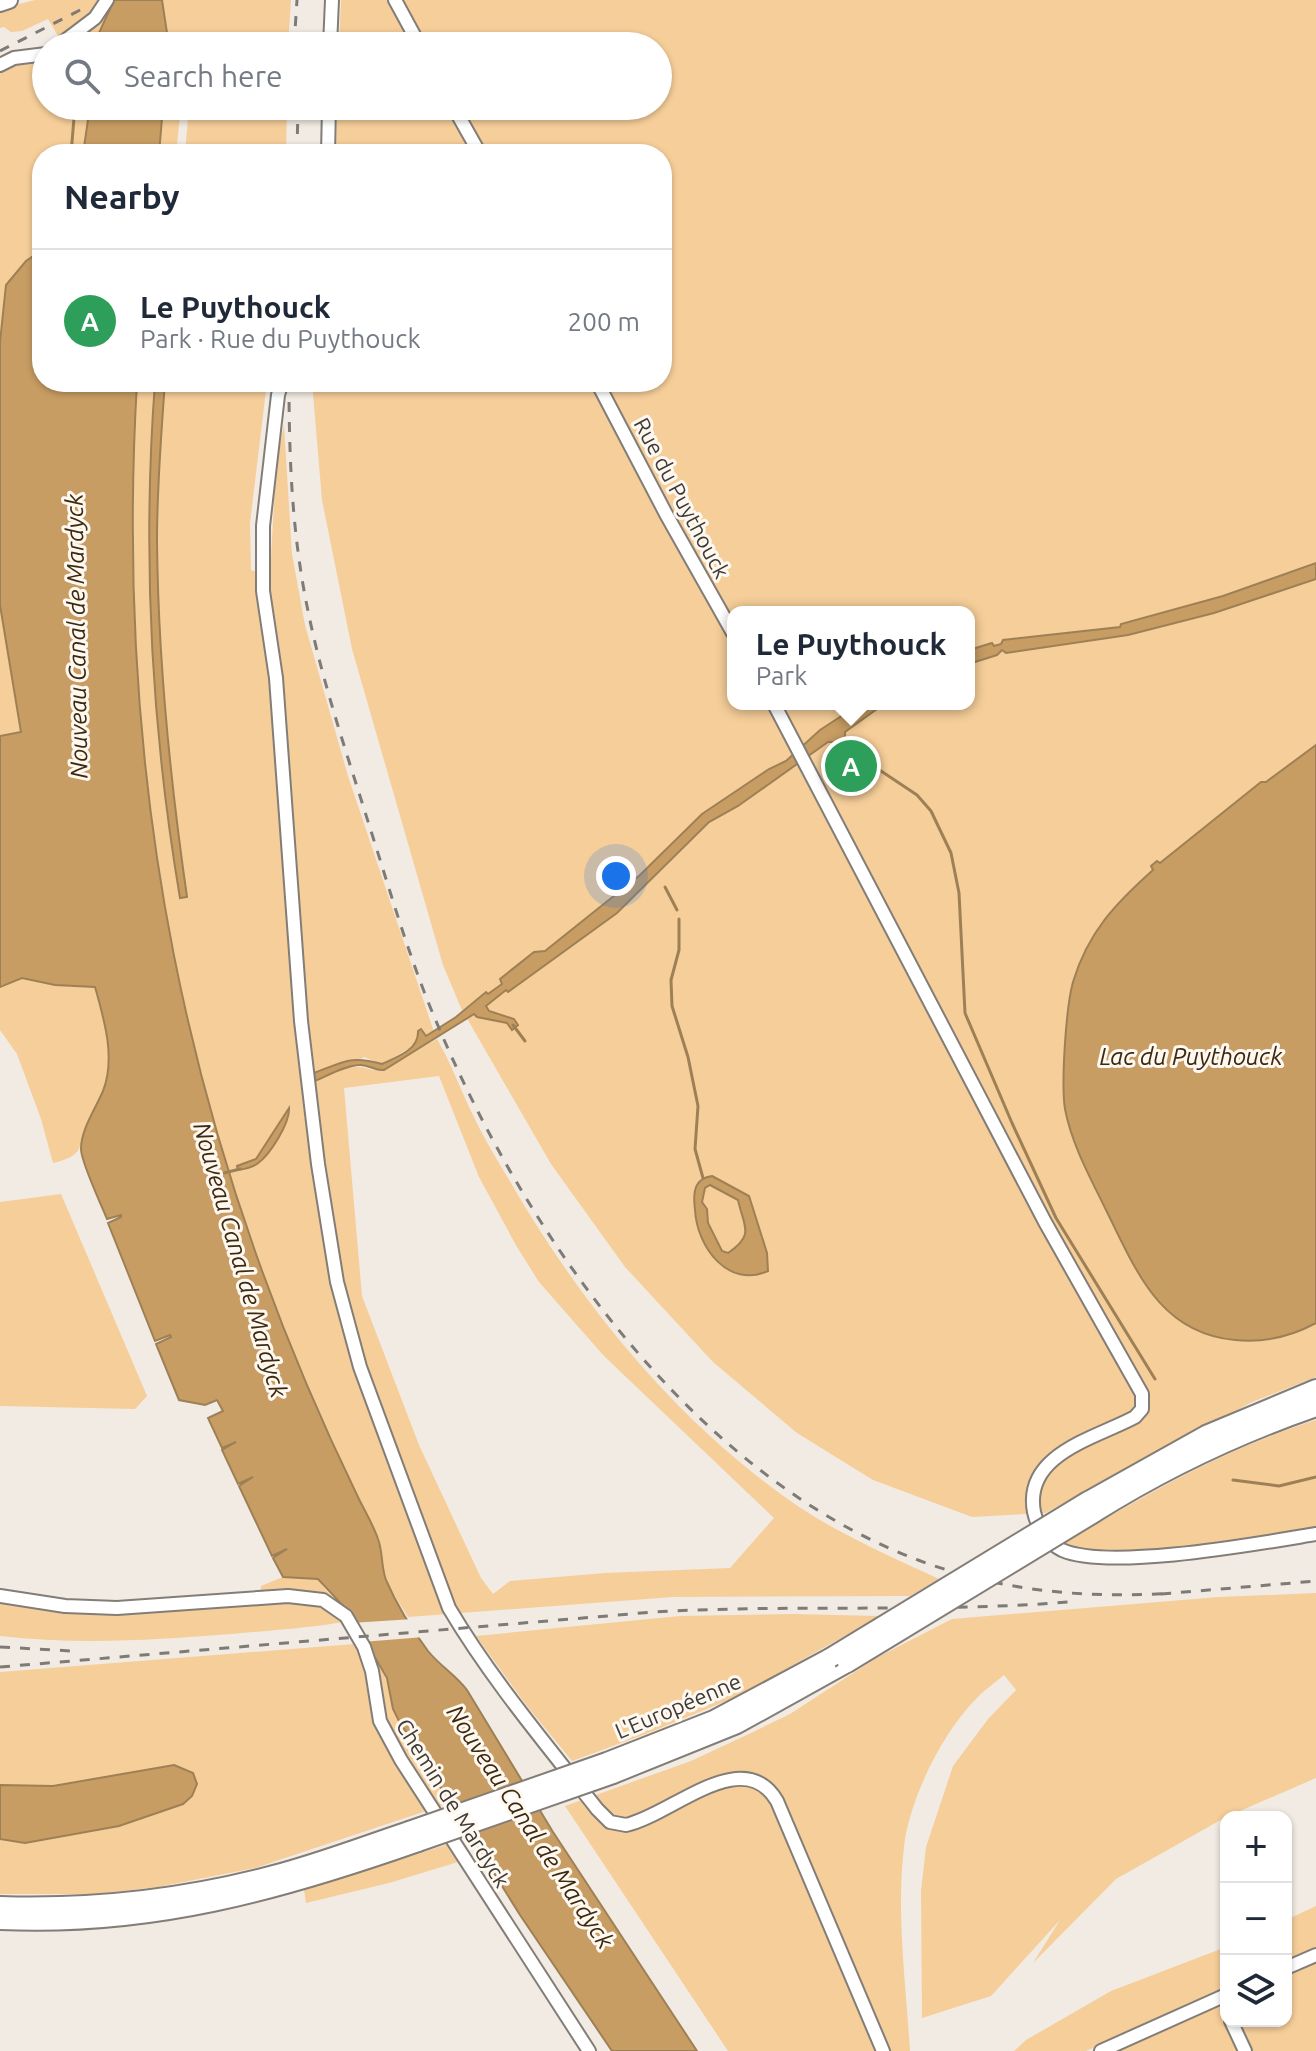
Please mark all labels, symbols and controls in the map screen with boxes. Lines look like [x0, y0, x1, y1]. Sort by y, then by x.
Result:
search box [32, 32, 672, 120]
icon: search [60, 54, 104, 98]
text: Search here [124, 59, 283, 93]
text: Nearby [64, 177, 179, 215]
text: Le Puythouck [140, 290, 331, 324]
text: A [81, 307, 99, 336]
text: 200 m [568, 307, 640, 336]
text: Park · Rue du Puythouck [140, 324, 421, 353]
street label: Rue du Puythouck [630, 413, 735, 582]
water label: Nouveau Canal de Mardyck [61, 493, 92, 779]
popup [727, 606, 975, 710]
text: Le Puythouck [756, 627, 946, 661]
text: Park [756, 661, 807, 690]
pin: A [825, 736, 877, 796]
your location [596, 856, 636, 896]
water label: Lac du Puythouck [1099, 1043, 1283, 1070]
water label: Nouveau Canal de Mardyck [188, 1119, 293, 1401]
street label: L'Européenne [611, 1668, 745, 1743]
water label: Nouveau Canal de Mardyck [441, 1700, 620, 1954]
street label: Chemin de Mardyck [391, 1714, 515, 1891]
map controls [1220, 1811, 1292, 2027]
button: + [1220, 1811, 1292, 1883]
button: − [1220, 1883, 1292, 1955]
button: layers [1220, 1955, 1292, 2027]

